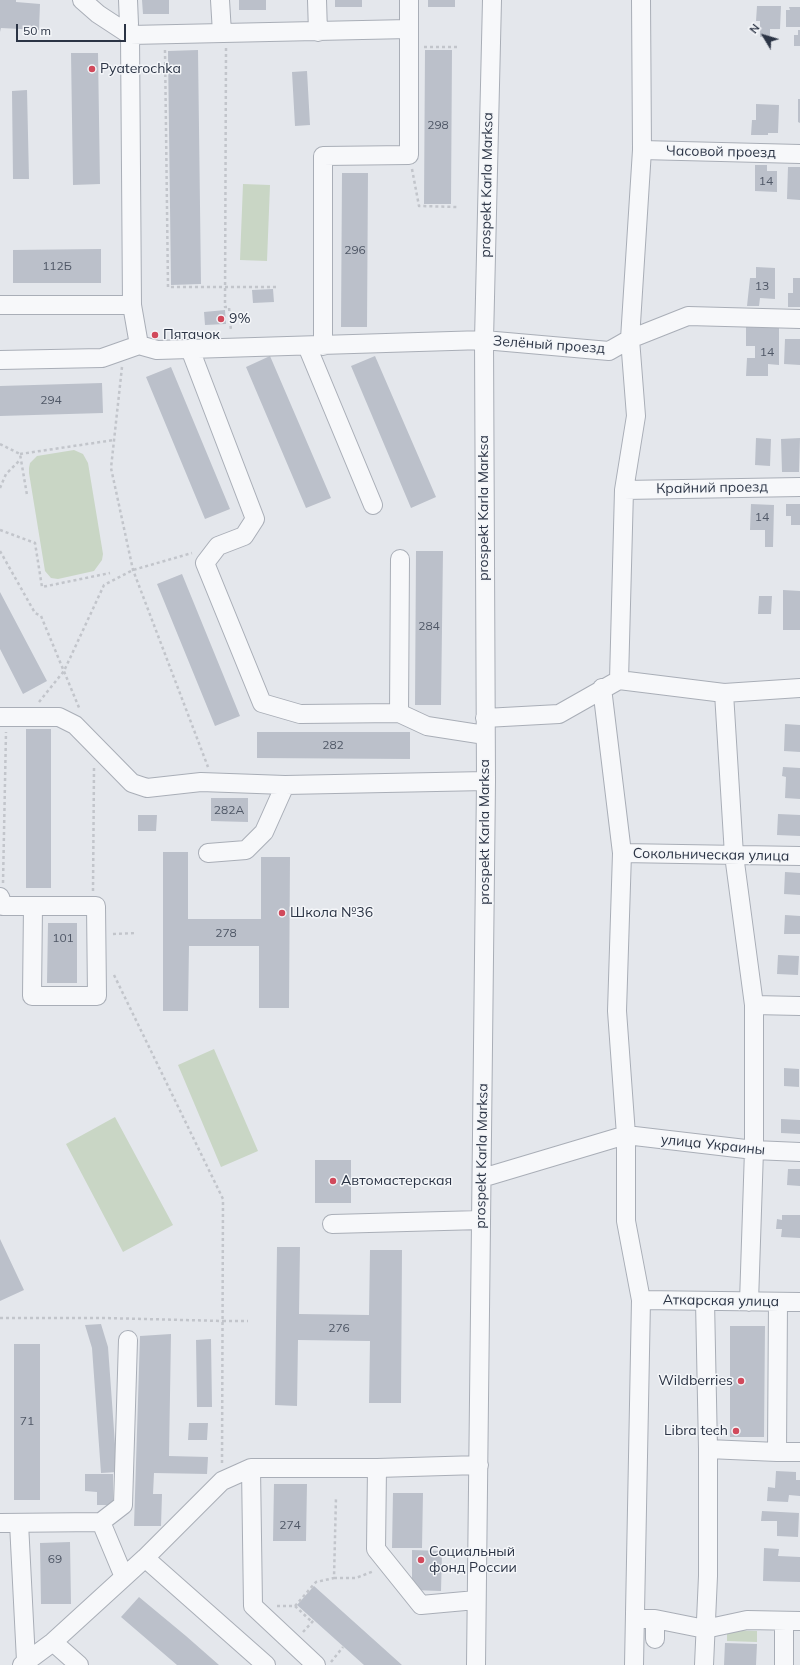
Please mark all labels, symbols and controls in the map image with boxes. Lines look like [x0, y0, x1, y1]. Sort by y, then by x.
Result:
scale bar [18, 16, 128, 42]
north arrow [744, 16, 784, 56]
text: N [746, 21, 763, 36]
text: 50 m [23, 23, 51, 38]
place label: Pyaterochka [100, 61, 181, 77]
marker: Pyaterochka [87, 64, 97, 74]
street label: prospekt Karla Marksa [477, 112, 497, 258]
house number: 298 [427, 118, 449, 132]
street label: Часовой проезд [666, 143, 776, 161]
house number: 14 [759, 174, 773, 188]
house number: 296 [344, 243, 366, 257]
house number: 112Б [42, 259, 72, 273]
house number: 13 [755, 279, 769, 293]
place label: 9% [229, 311, 251, 327]
marker: 9% [216, 314, 226, 324]
place label: Пятачок [163, 327, 220, 343]
marker: Пятачок [150, 330, 160, 340]
street label: Зелёный проезд [492, 333, 606, 357]
house number: 14 [760, 345, 774, 359]
house number: 294 [40, 393, 62, 407]
street label: prospekt Karla Marksa [476, 435, 492, 581]
street label: Крайний проезд [656, 479, 768, 497]
house number: 14 [755, 510, 769, 524]
house number: 284 [418, 619, 440, 633]
house number: 282 [322, 738, 344, 752]
street label: prospekt Karla Marksa [477, 759, 493, 905]
house number: 282А [214, 803, 244, 817]
street label: Сокольническая улица [633, 845, 789, 865]
place label: Школа №36 [290, 905, 373, 921]
marker: Школа №36 [277, 908, 287, 918]
house number: 278 [215, 926, 237, 940]
house number: 101 [52, 931, 74, 945]
street label: prospekt Karla Marksa [472, 1083, 492, 1229]
street label: улица Украины [660, 1131, 766, 1159]
place label: Автомастерская [341, 1173, 452, 1189]
marker: Автомастерская [328, 1176, 338, 1186]
street label: Аткарская улица [663, 1292, 779, 1310]
house number: 276 [328, 1321, 350, 1335]
place label: Wildberries [658, 1373, 733, 1389]
marker: Wildberries [736, 1376, 746, 1386]
house number: 71 [20, 1414, 34, 1428]
place label: Libra tech [664, 1423, 728, 1439]
marker: Libra tech [731, 1426, 741, 1436]
house number: 274 [279, 1518, 301, 1532]
place label: Социальный фонд России [429, 1544, 517, 1576]
house number: 69 [48, 1552, 62, 1566]
marker: Социальный фонд России [416, 1555, 426, 1565]

